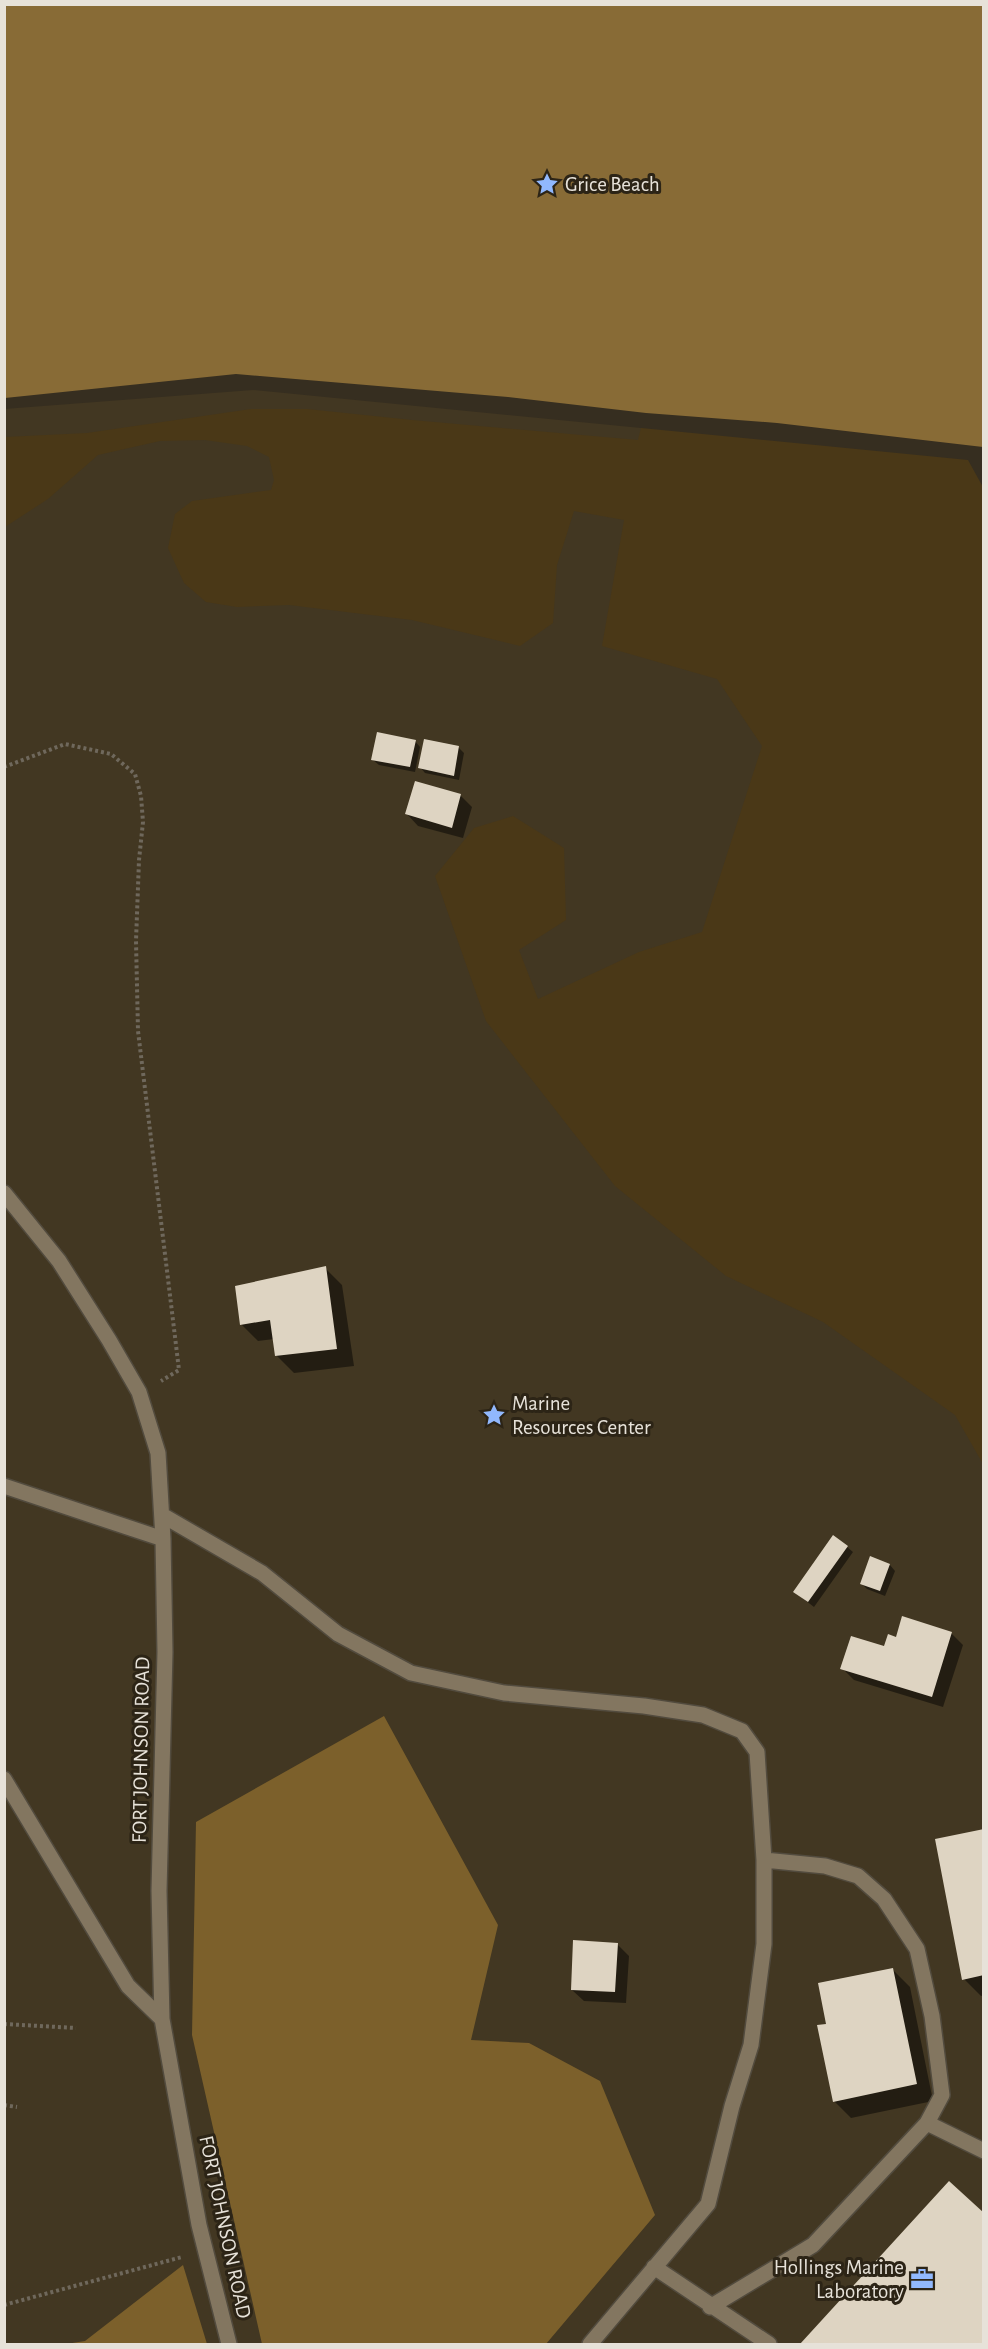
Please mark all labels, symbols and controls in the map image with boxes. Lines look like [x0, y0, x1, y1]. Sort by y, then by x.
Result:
place icon: Grice Beach [534, 171, 560, 197]
place label: Grice Beach [565, 174, 660, 195]
place label: Marine Resources Center [512, 1393, 651, 1438]
place icon: Marine Resources Center [481, 1402, 507, 1428]
street label: FORT JOHNSON ROAD [129, 1657, 153, 1843]
street label: FORT JOHNSON ROAD [195, 2134, 255, 2320]
place label: Hollings Marine Laboratory [774, 2257, 904, 2302]
office icon: Hollings Marine Laboratory [909, 2266, 935, 2292]

